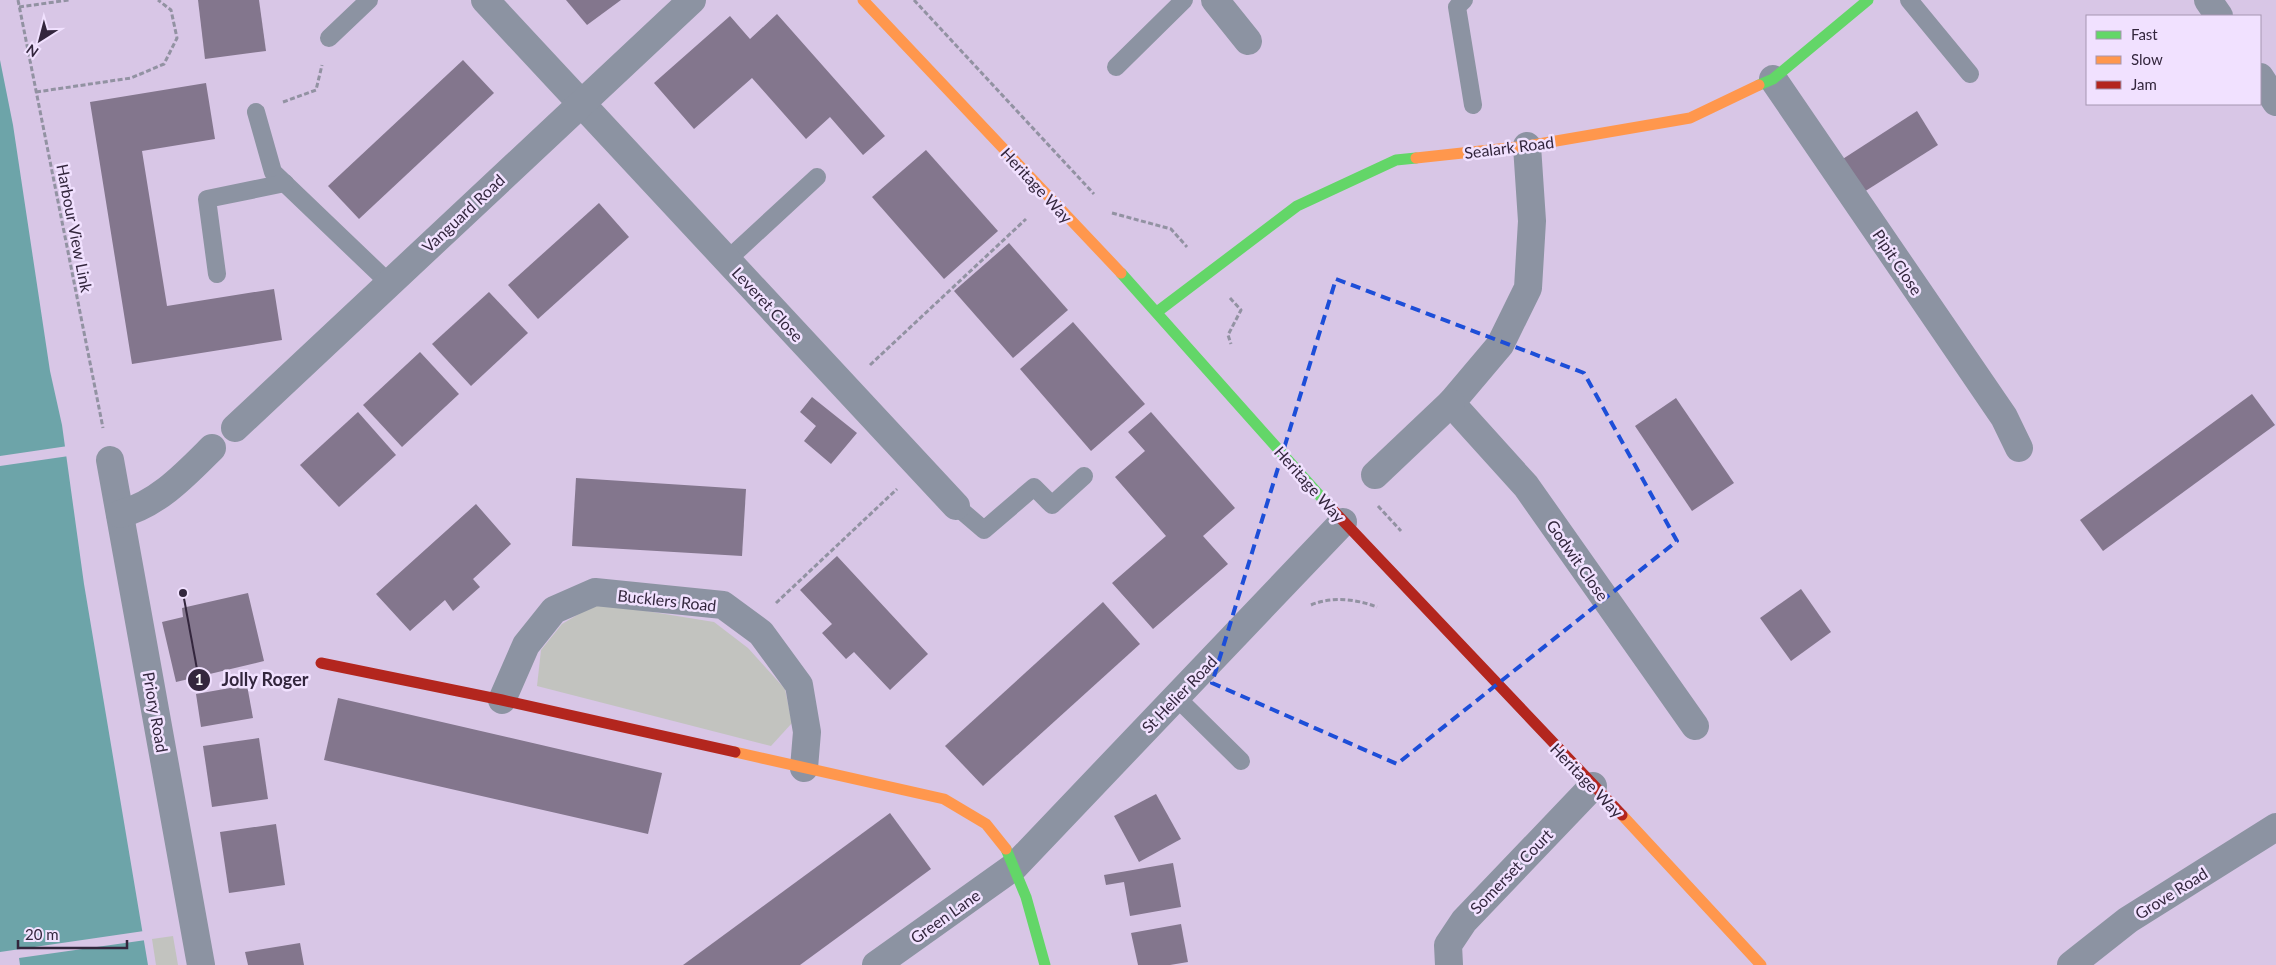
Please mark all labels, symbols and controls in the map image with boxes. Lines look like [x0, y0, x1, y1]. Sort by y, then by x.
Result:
north arrow [15, 15, 65, 65]
legend [2086, 15, 2261, 105]
text: Fast [2131, 25, 2158, 43]
text: N [23, 41, 41, 61]
text: Slow [2131, 50, 2163, 68]
text: Jam [2131, 75, 2157, 93]
street label: Sealark Road [1463, 132, 1555, 162]
street label: Heritage Way [997, 143, 1077, 227]
street label: Harbour View Link [53, 162, 97, 295]
street label: Vanguard Road [418, 170, 508, 256]
street label: Pipit Close [1869, 226, 1927, 298]
street label: Leveret Close [729, 263, 807, 345]
street label: Heritage Way [1271, 442, 1350, 527]
street label: Godwit Close [1543, 516, 1613, 604]
street label: Bucklers Road [617, 585, 717, 615]
street label: St Helier Road [1138, 652, 1220, 736]
callout: Jolly Roger [187, 663, 319, 696]
text: Jolly Roger [221, 668, 309, 690]
street label: Priory Road [140, 670, 172, 754]
text: 1 [195, 670, 203, 688]
street label: Heritage Way [1547, 739, 1628, 822]
street label: Somerset Court [1466, 825, 1556, 917]
street label: Grove Road [2131, 863, 2211, 923]
street label: Green Lane [907, 885, 983, 947]
scale bar [18, 918, 126, 950]
text: 20 m [25, 925, 59, 943]

